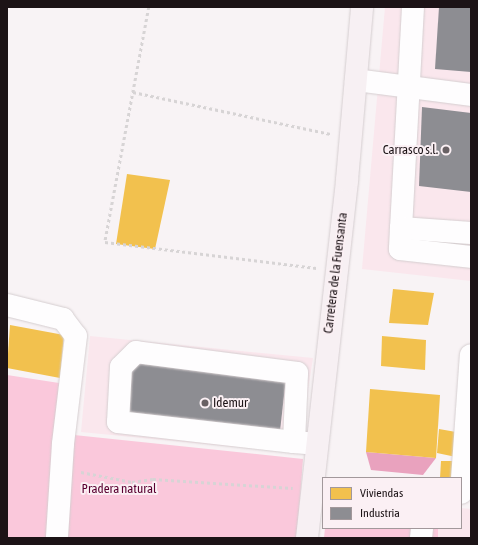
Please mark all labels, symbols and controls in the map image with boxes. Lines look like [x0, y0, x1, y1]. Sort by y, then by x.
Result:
place label: Carrasco s.l. [383, 142, 438, 158]
marker: Carrasco s.l. [441, 145, 451, 155]
street label: Carretera de la Fuensanta [321, 212, 351, 334]
place label: Idemur [213, 395, 248, 411]
marker: Idemur [200, 398, 210, 408]
legend [322, 477, 462, 529]
park label: Pradera natural [82, 481, 156, 497]
text: Viviendas [360, 486, 403, 500]
text: Industria [360, 506, 400, 520]

